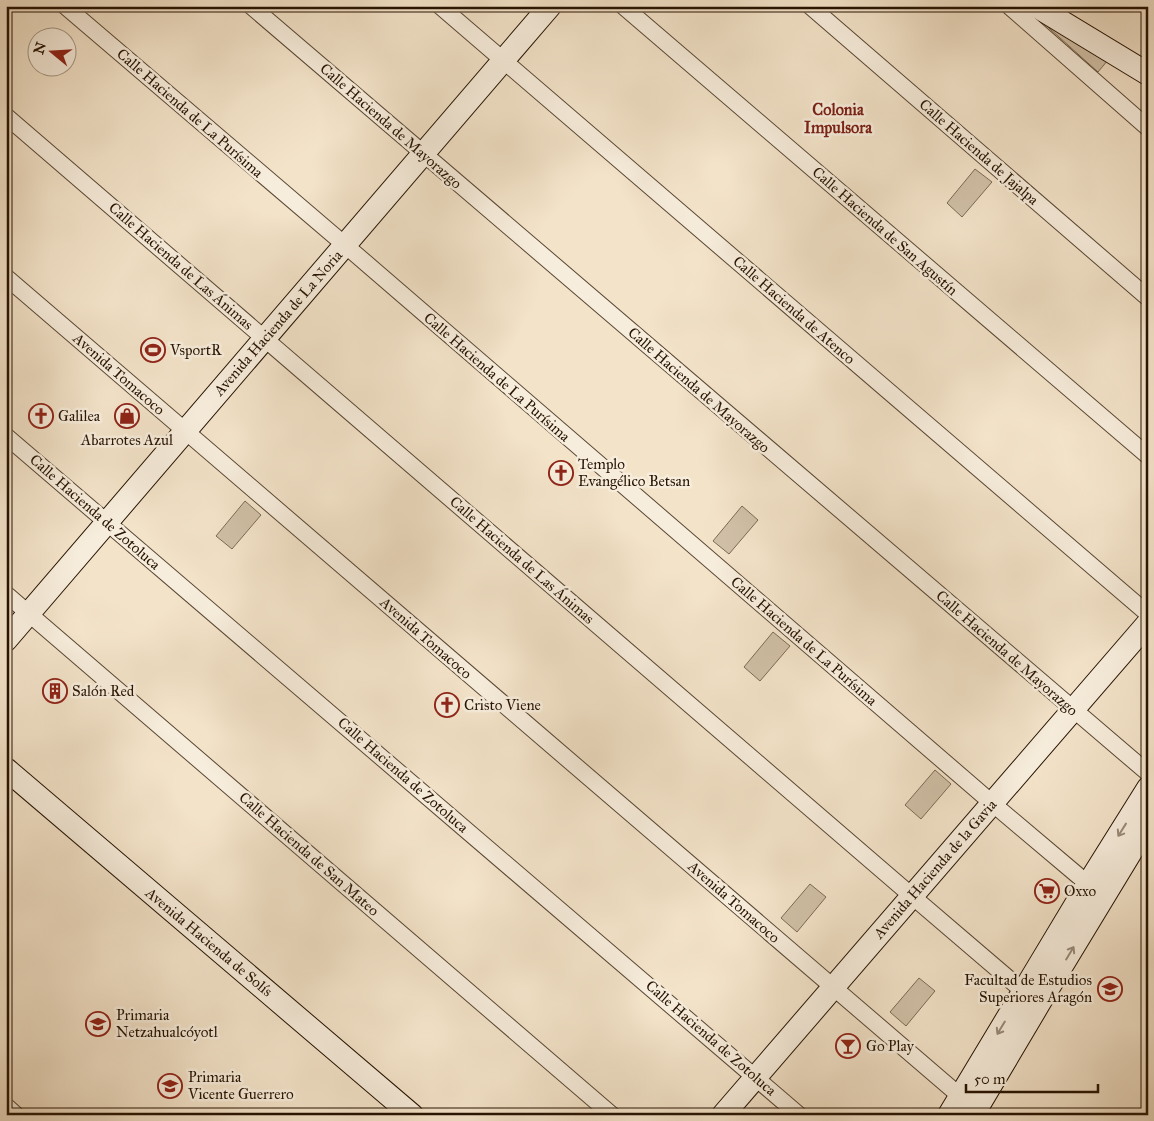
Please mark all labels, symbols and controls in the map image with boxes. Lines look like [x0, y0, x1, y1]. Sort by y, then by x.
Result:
north arrow [28, 28, 78, 78]
text: N [30, 40, 50, 56]
street label: Calle Hacienda de La Purísima [113, 45, 267, 182]
street label: Calle Hacienda de Mayorazgo [316, 60, 466, 193]
street label: Calle Hacienda de Jajalpa [915, 95, 1043, 210]
district label: Colonia Impulsora [804, 100, 873, 138]
street label: Calle Hacienda de San Agustín [809, 163, 961, 299]
street label: Calle Hacienda de Las Ánimas [105, 198, 257, 334]
street label: Avenida Hacienda de La Noria [209, 246, 347, 400]
street label: Calle Hacienda de Atenco [729, 252, 859, 368]
street label: Calle Hacienda de La Purísima [420, 309, 574, 446]
street label: Calle Hacienda de Mayorazgo [624, 324, 774, 457]
street label: Avenida Tomacoco [69, 329, 169, 419]
sports icon: VsportR [140, 337, 166, 363]
place label: VsportR [169, 341, 222, 359]
church icon: Galilea [28, 403, 54, 429]
shop icon: Abarrotes Azul [114, 403, 140, 429]
place label: Galilea [58, 407, 101, 425]
place label: Abarrotes Azul [80, 431, 174, 449]
street label: Calle Hacienda de Zotoluca [26, 450, 164, 574]
place label: Templo Evangélico Betsan [578, 455, 690, 490]
church icon: Templo Evangélico Betsan [548, 460, 574, 486]
street label: Calle Hacienda de Las Ánimas [446, 492, 598, 628]
street label: Calle Hacienda de La Purísima [727, 573, 881, 710]
street label: Calle Hacienda de Mayorazgo [932, 587, 1082, 720]
street label: Avenida Tomacoco [376, 593, 476, 683]
building icon: Salón Red [42, 678, 68, 704]
place label: Salón Red [72, 682, 135, 700]
church icon: Cristo Viene [434, 692, 460, 718]
place label: Cristo Viene [464, 696, 541, 714]
street label: Calle Hacienda de Zotoluca [334, 713, 472, 837]
street label: Calle Hacienda de San Mateo [235, 788, 383, 920]
street label: Avenida Hacienda de la Gavia [869, 795, 1001, 943]
one-way arrow [1117, 822, 1127, 836]
street label: Avenida Tomacoco [684, 857, 784, 947]
supermarket icon: Oxxo [1034, 878, 1060, 904]
place label: Oxxo [1064, 882, 1097, 900]
street label: Avenida Hacienda de Solís [141, 883, 276, 1000]
one-way arrow [1065, 946, 1075, 960]
place label: Facultad de Estudios Superiores Aragón [964, 971, 1092, 1006]
street label: Calle Hacienda de Zotoluca [642, 976, 780, 1100]
school or university icon: Facultad de Estudios Superiores Aragón [1097, 976, 1123, 1002]
place label: Primaria Netzahualcóyotl [116, 1006, 219, 1041]
school or university icon: Primaria Netzahualcóyotl [85, 1011, 111, 1037]
one-way arrow [995, 1021, 1005, 1035]
bar icon: Go Play [835, 1033, 861, 1059]
place label: Go Play [866, 1037, 915, 1055]
scale bar [966, 1061, 1099, 1093]
place label: Primaria Vicente Guerrero [187, 1068, 294, 1103]
text: 50 m [974, 1070, 1006, 1088]
school or university icon: Primaria Vicente Guerrero [157, 1073, 183, 1099]

